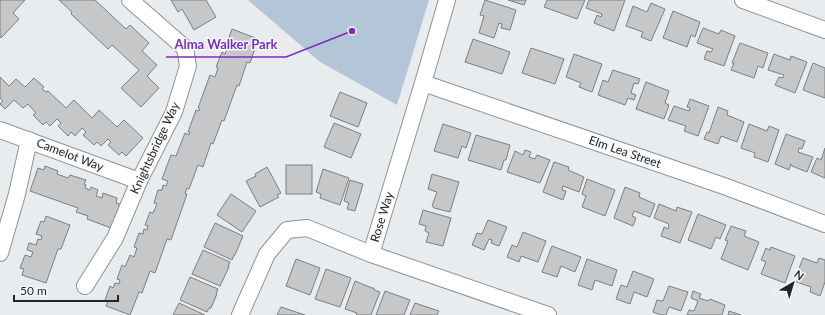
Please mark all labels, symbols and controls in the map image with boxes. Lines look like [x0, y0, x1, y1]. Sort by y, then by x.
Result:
callout: Alma Walker Park [166, 32, 286, 57]
text: Alma Walker Park [173, 36, 278, 52]
street label: Knightsbridge Way [127, 99, 183, 196]
street label: Elm Lea Street [587, 132, 664, 171]
street label: Camelot Way [34, 135, 107, 174]
street label: Rose Way [367, 189, 397, 244]
north arrow [773, 263, 813, 303]
text: N [792, 267, 807, 282]
scale bar [14, 277, 118, 303]
text: 50 m [20, 283, 47, 298]

